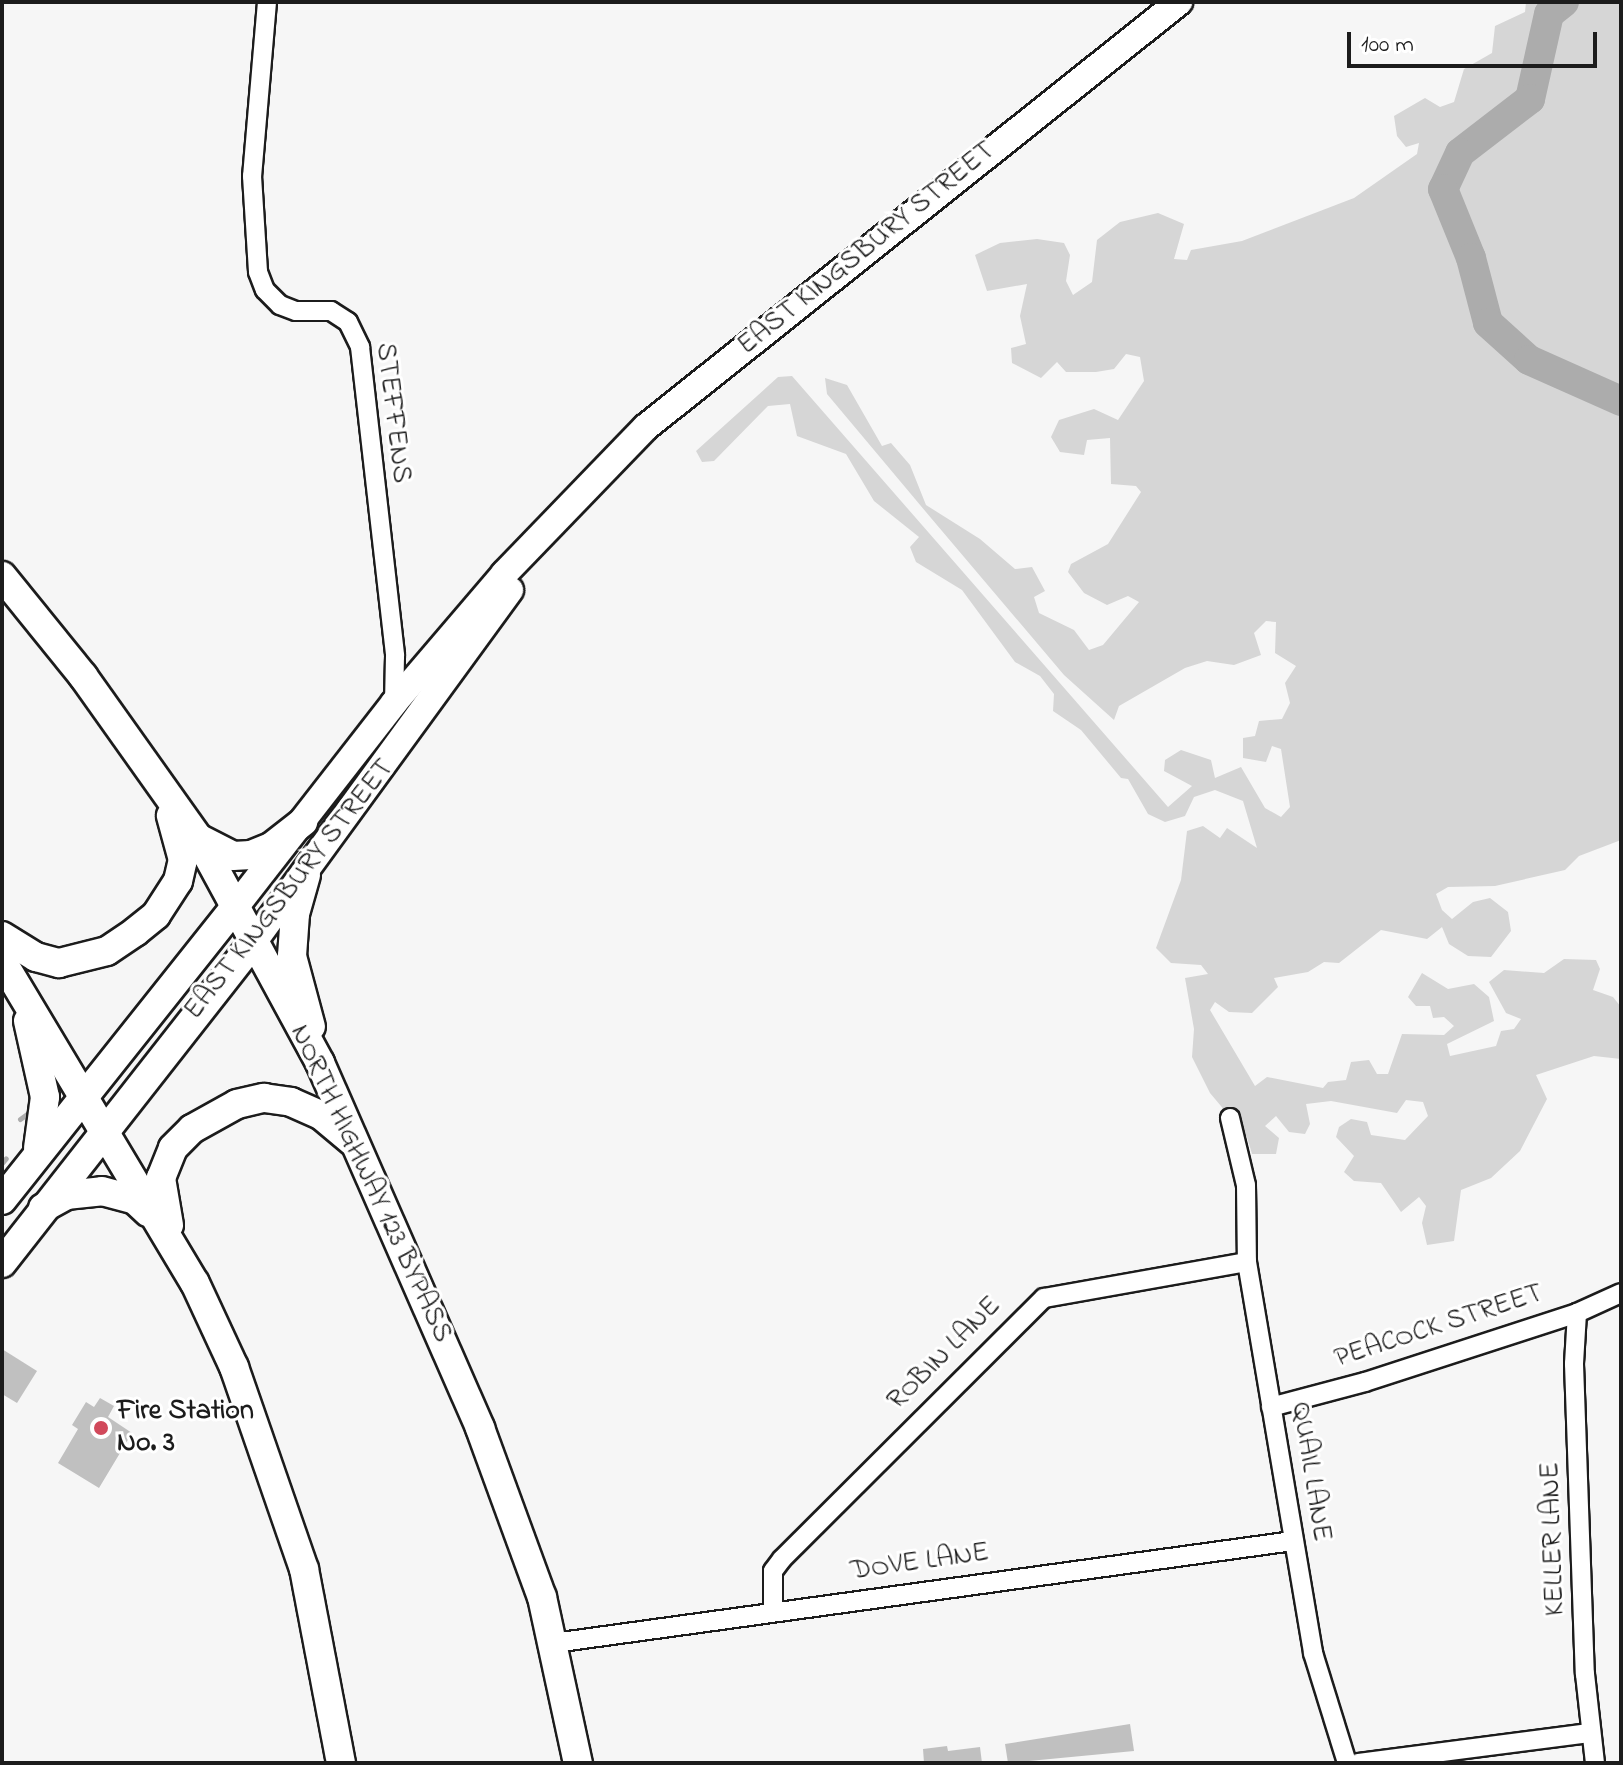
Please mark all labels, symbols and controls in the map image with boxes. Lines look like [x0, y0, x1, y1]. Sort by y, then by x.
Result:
scale bar [1351, 16, 1601, 66]
text: 100 m [1361, 28, 1414, 63]
street label: EAST KINGSBURY STREET [732, 135, 1002, 363]
street label: STEFFENS [367, 341, 417, 485]
street label: EAST KINGSBURY STREET [178, 753, 402, 1027]
street label: NORTH HIGHWAY 123 BYPASS [282, 1020, 458, 1348]
street label: PEACOCK STREET [1331, 1277, 1547, 1377]
street label: ROBIN LANE [881, 1290, 1009, 1418]
place label: Fire Station No. 3 [117, 1395, 254, 1461]
street label: QUAIL LANE [1282, 1400, 1338, 1544]
marker: Fire Station No. 3 [92, 1419, 110, 1437]
street label: KELLER LANE [1535, 1461, 1573, 1617]
street label: DOVE LANE [849, 1537, 991, 1589]

